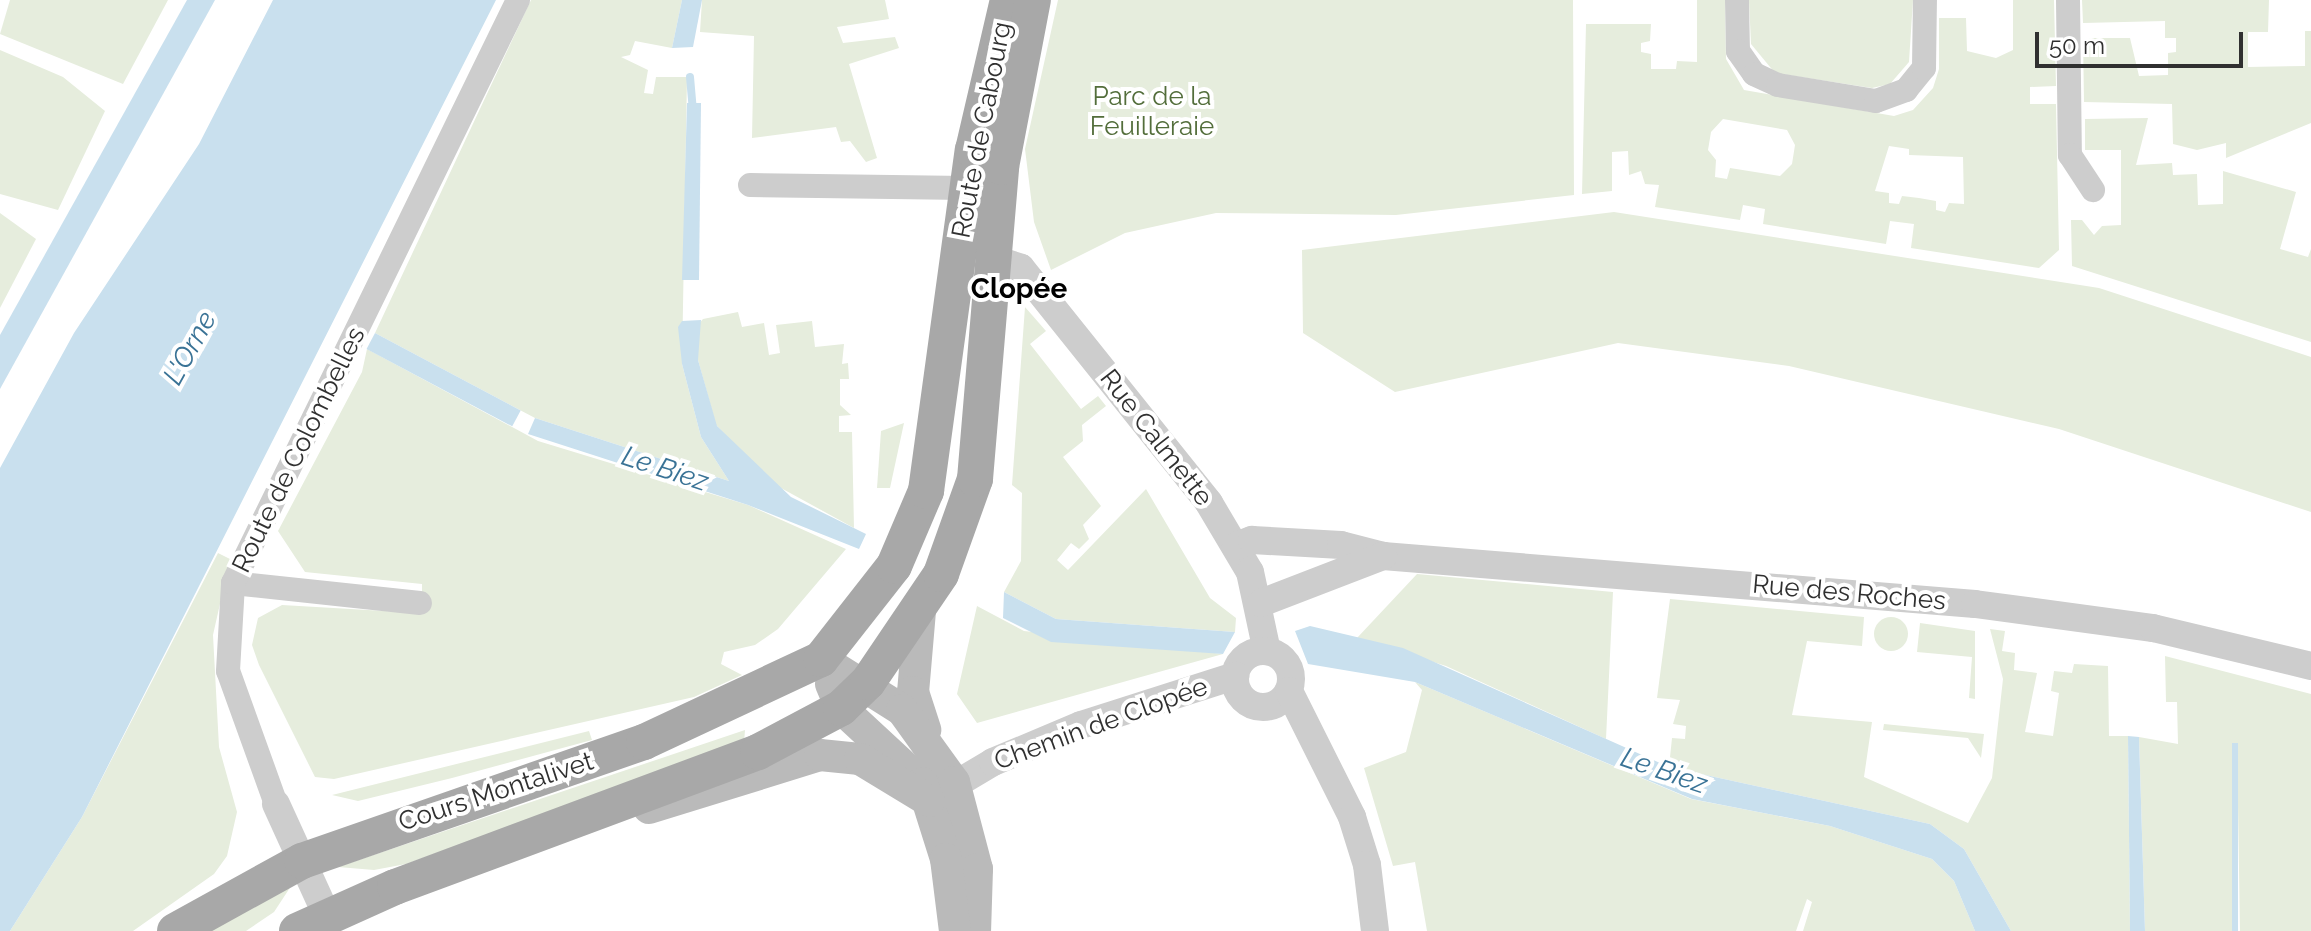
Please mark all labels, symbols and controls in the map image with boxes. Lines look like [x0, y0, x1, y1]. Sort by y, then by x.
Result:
scale bar [2039, 16, 2247, 66]
street label: Route de Cabourg [946, 19, 1018, 241]
text: 50 m [2049, 31, 2105, 60]
park label: Parc de la Feuilleraie [1090, 81, 1214, 142]
district label: Clopée [971, 272, 1067, 306]
water label: L'Orne [156, 305, 224, 391]
street label: Route de Colombelles [226, 322, 372, 578]
street label: Rue Calmette [1093, 364, 1219, 512]
water label: Le Biez [618, 439, 712, 499]
street label: Rue des Roches [1751, 569, 1947, 617]
street label: Chemin de Clopée [990, 671, 1212, 777]
water label: Le Biez [1617, 741, 1711, 801]
street label: Cours Montalivet [395, 746, 597, 838]

